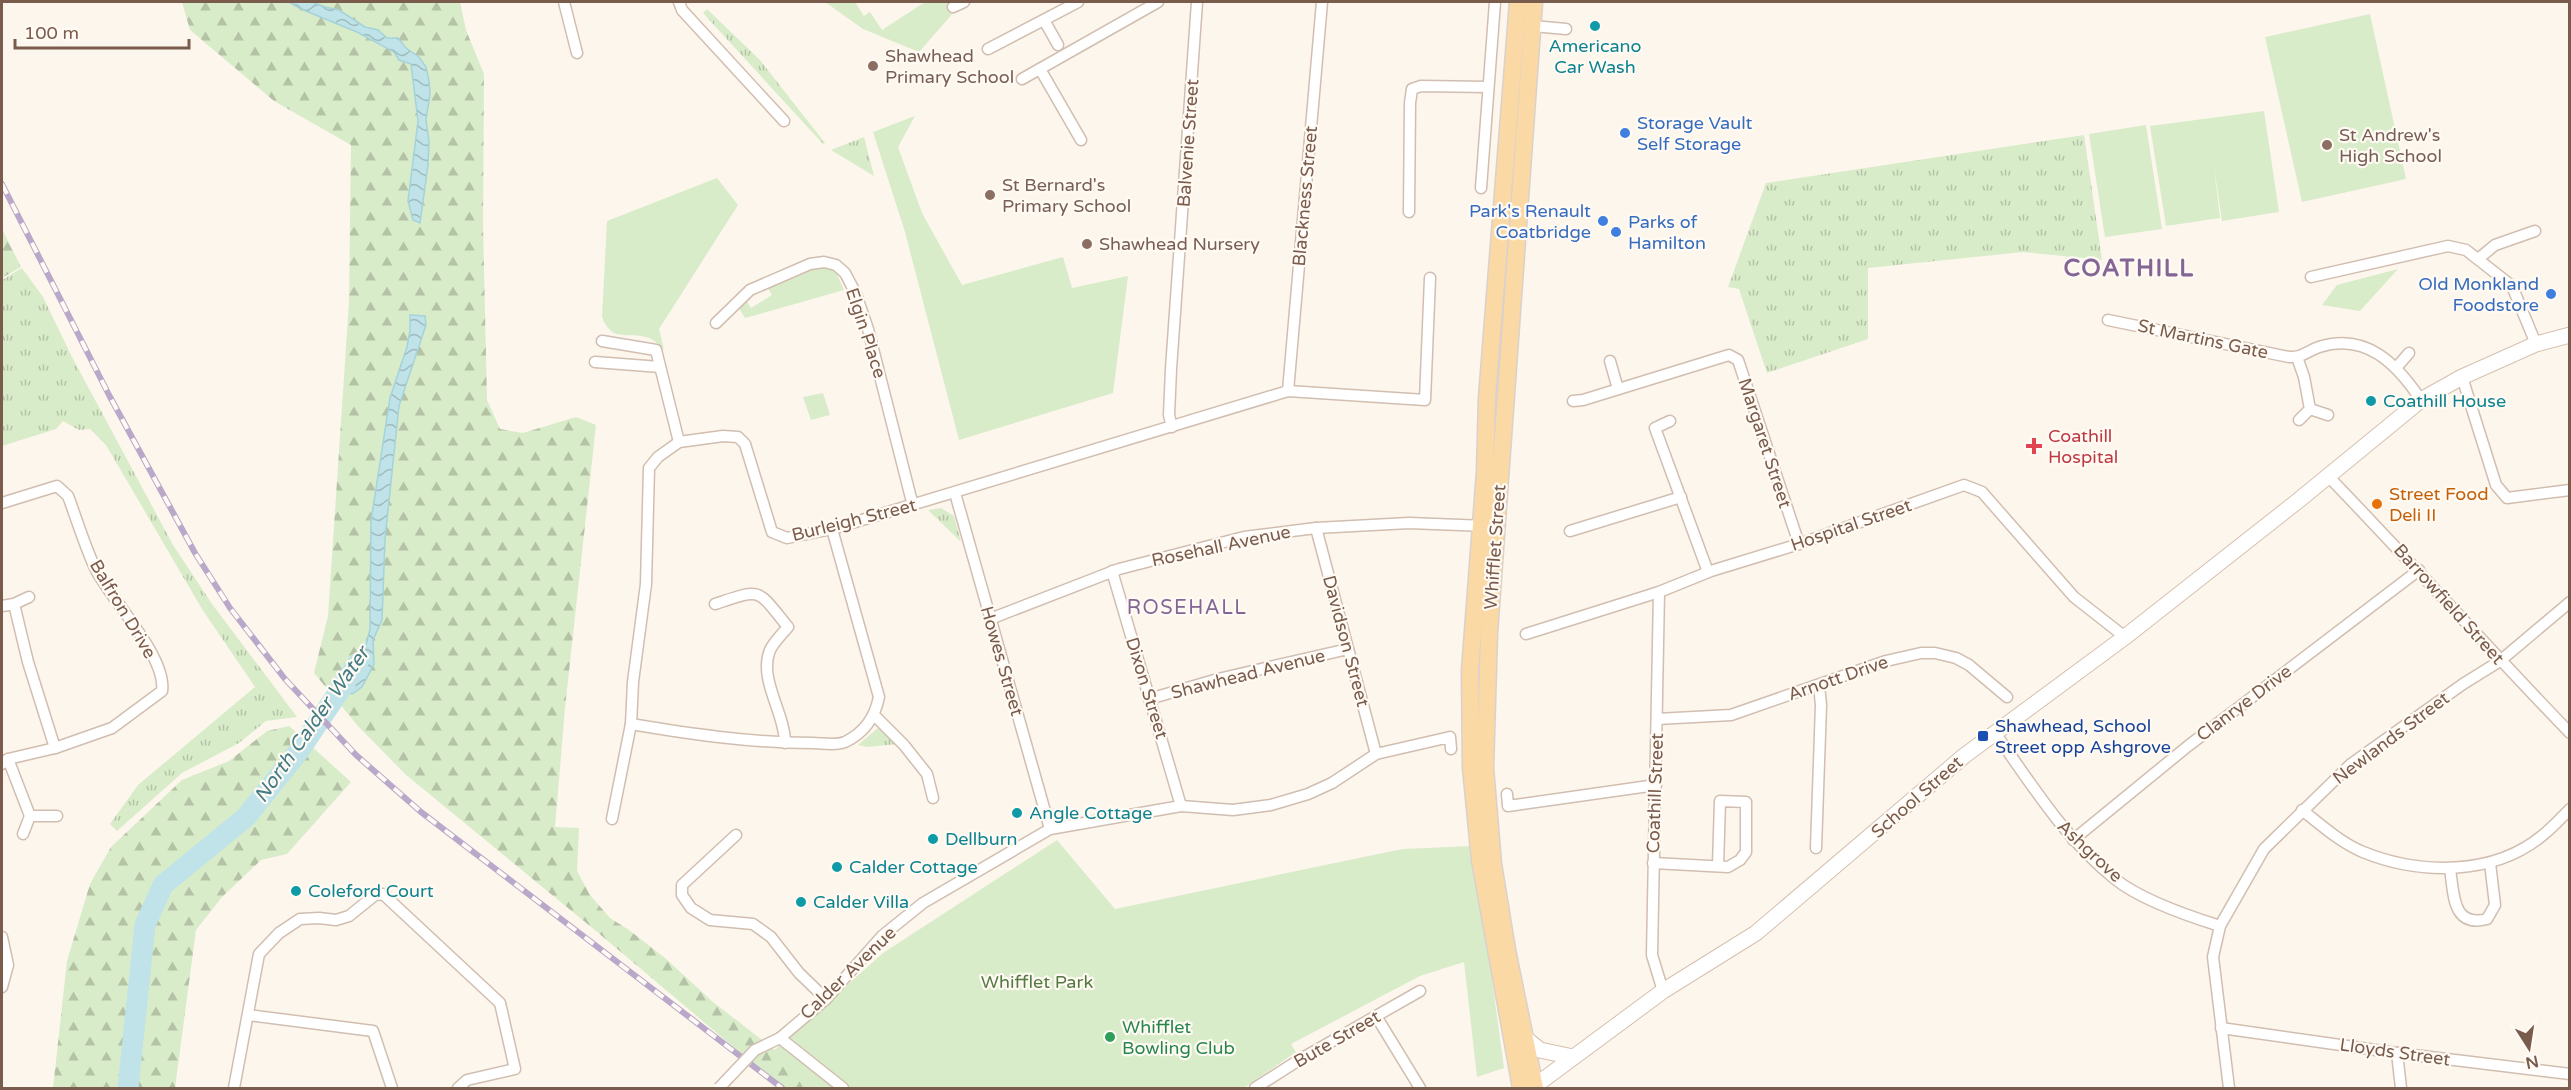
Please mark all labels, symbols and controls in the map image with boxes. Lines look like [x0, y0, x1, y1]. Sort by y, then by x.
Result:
scale bar [15, 12, 189, 50]
marker: Americano Car Wash [1588, 19, 1602, 33]
text: 100 m [24, 22, 79, 44]
place label: Americano Car Wash [1548, 35, 1642, 78]
place label: Shawhead Primary School [885, 45, 1014, 88]
marker: Shawhead Primary School [866, 59, 880, 73]
street label: Balvenie Street [1173, 78, 1203, 208]
place label: Storage Vault Self Storage [1637, 112, 1753, 155]
place label: St Andrew's High School [2339, 124, 2442, 167]
street label: Blackness Street [1288, 125, 1322, 267]
marker: Storage Vault Self Storage [1618, 126, 1632, 140]
marker: St Andrew's High School [2320, 138, 2334, 152]
place label: St Bernard's Primary School [1002, 174, 1131, 217]
marker: St Bernard's Primary School [983, 188, 997, 202]
place label: Park's Renault Coatbridge [1469, 200, 1591, 243]
place label: Parks of Hamilton [1628, 211, 1706, 254]
marker: Park's Renault Coatbridge [1596, 214, 1610, 228]
marker: Parks of Hamilton [1609, 225, 1623, 239]
place label: Shawhead Nursery [1099, 233, 1260, 255]
marker: Shawhead Nursery [1080, 237, 1094, 251]
district label: COATHILL [2064, 254, 2194, 283]
place label: Old Monkland Foodstore [2418, 273, 2539, 316]
street label: Elgin Place [841, 285, 891, 381]
marker: Old Monkland Foodstore [2544, 287, 2558, 301]
street label: St Martins Gate [2136, 314, 2270, 364]
street label: Margaret Street [1734, 375, 1796, 511]
place label: Coathill House [2383, 390, 2506, 412]
marker: Coathill House [2364, 394, 2378, 408]
place label: Coathill Hospital [2048, 425, 2118, 468]
marker: Coathill Hospital [2025, 437, 2043, 455]
place label: Street Food Deli II [2389, 483, 2489, 526]
street label: Whifflet Street [1480, 484, 1510, 610]
street label: Burleigh Street [789, 494, 919, 546]
street label: Hospital Street [1788, 494, 1914, 556]
marker: Street Food Deli II [2370, 497, 2384, 511]
street label: Rosehall Avenue [1149, 521, 1293, 571]
street label: Barrowfield Street [2389, 539, 2509, 669]
street label: Balfron Drive [85, 556, 161, 662]
street label: Davidson Street [1318, 573, 1374, 709]
district label: ROSEHALL [1127, 596, 1247, 620]
street label: Howes Street [976, 604, 1028, 719]
street label: Dixon Street [1121, 634, 1173, 742]
water label: North Calder Water [249, 641, 376, 807]
street label: Shawhead Avenue [1169, 644, 1327, 704]
street label: Arnott Drive [1785, 651, 1891, 705]
street label: Clanrye Drive [2192, 660, 2296, 746]
street label: Newlands Street [2328, 687, 2454, 789]
place label: Shawhead, School Street opp Ashgrove [1995, 715, 2171, 758]
marker: Shawhead, School Street opp Ashgrove [1976, 729, 1990, 743]
street label: Coathill Street [1642, 732, 1668, 854]
street label: School Street [1867, 751, 1967, 843]
place label: Angle Cottage [1029, 802, 1153, 824]
marker: Angle Cottage [1010, 806, 1024, 820]
street label: Ashgrove [2053, 815, 2127, 887]
place label: Dellburn [945, 828, 1018, 850]
marker: Dellburn [926, 832, 940, 846]
place label: Calder Cottage [849, 856, 978, 878]
marker: Calder Cottage [830, 860, 844, 874]
place label: Coleford Court [308, 880, 434, 902]
marker: Coleford Court [289, 884, 303, 898]
place label: Calder Villa [813, 891, 909, 913]
marker: Calder Villa [794, 895, 808, 909]
street label: Calder Avenue [796, 922, 900, 1024]
park label: Whifflet Park [981, 971, 1093, 993]
street label: Bute Street [1290, 1005, 1384, 1073]
place label: Whifflet Bowling Club [1122, 1016, 1235, 1059]
north arrow [2499, 1018, 2559, 1078]
marker: Whifflet Bowling Club [1103, 1030, 1117, 1044]
street label: Lloyds Street [2338, 1033, 2452, 1071]
text: N [2524, 1051, 2540, 1073]

